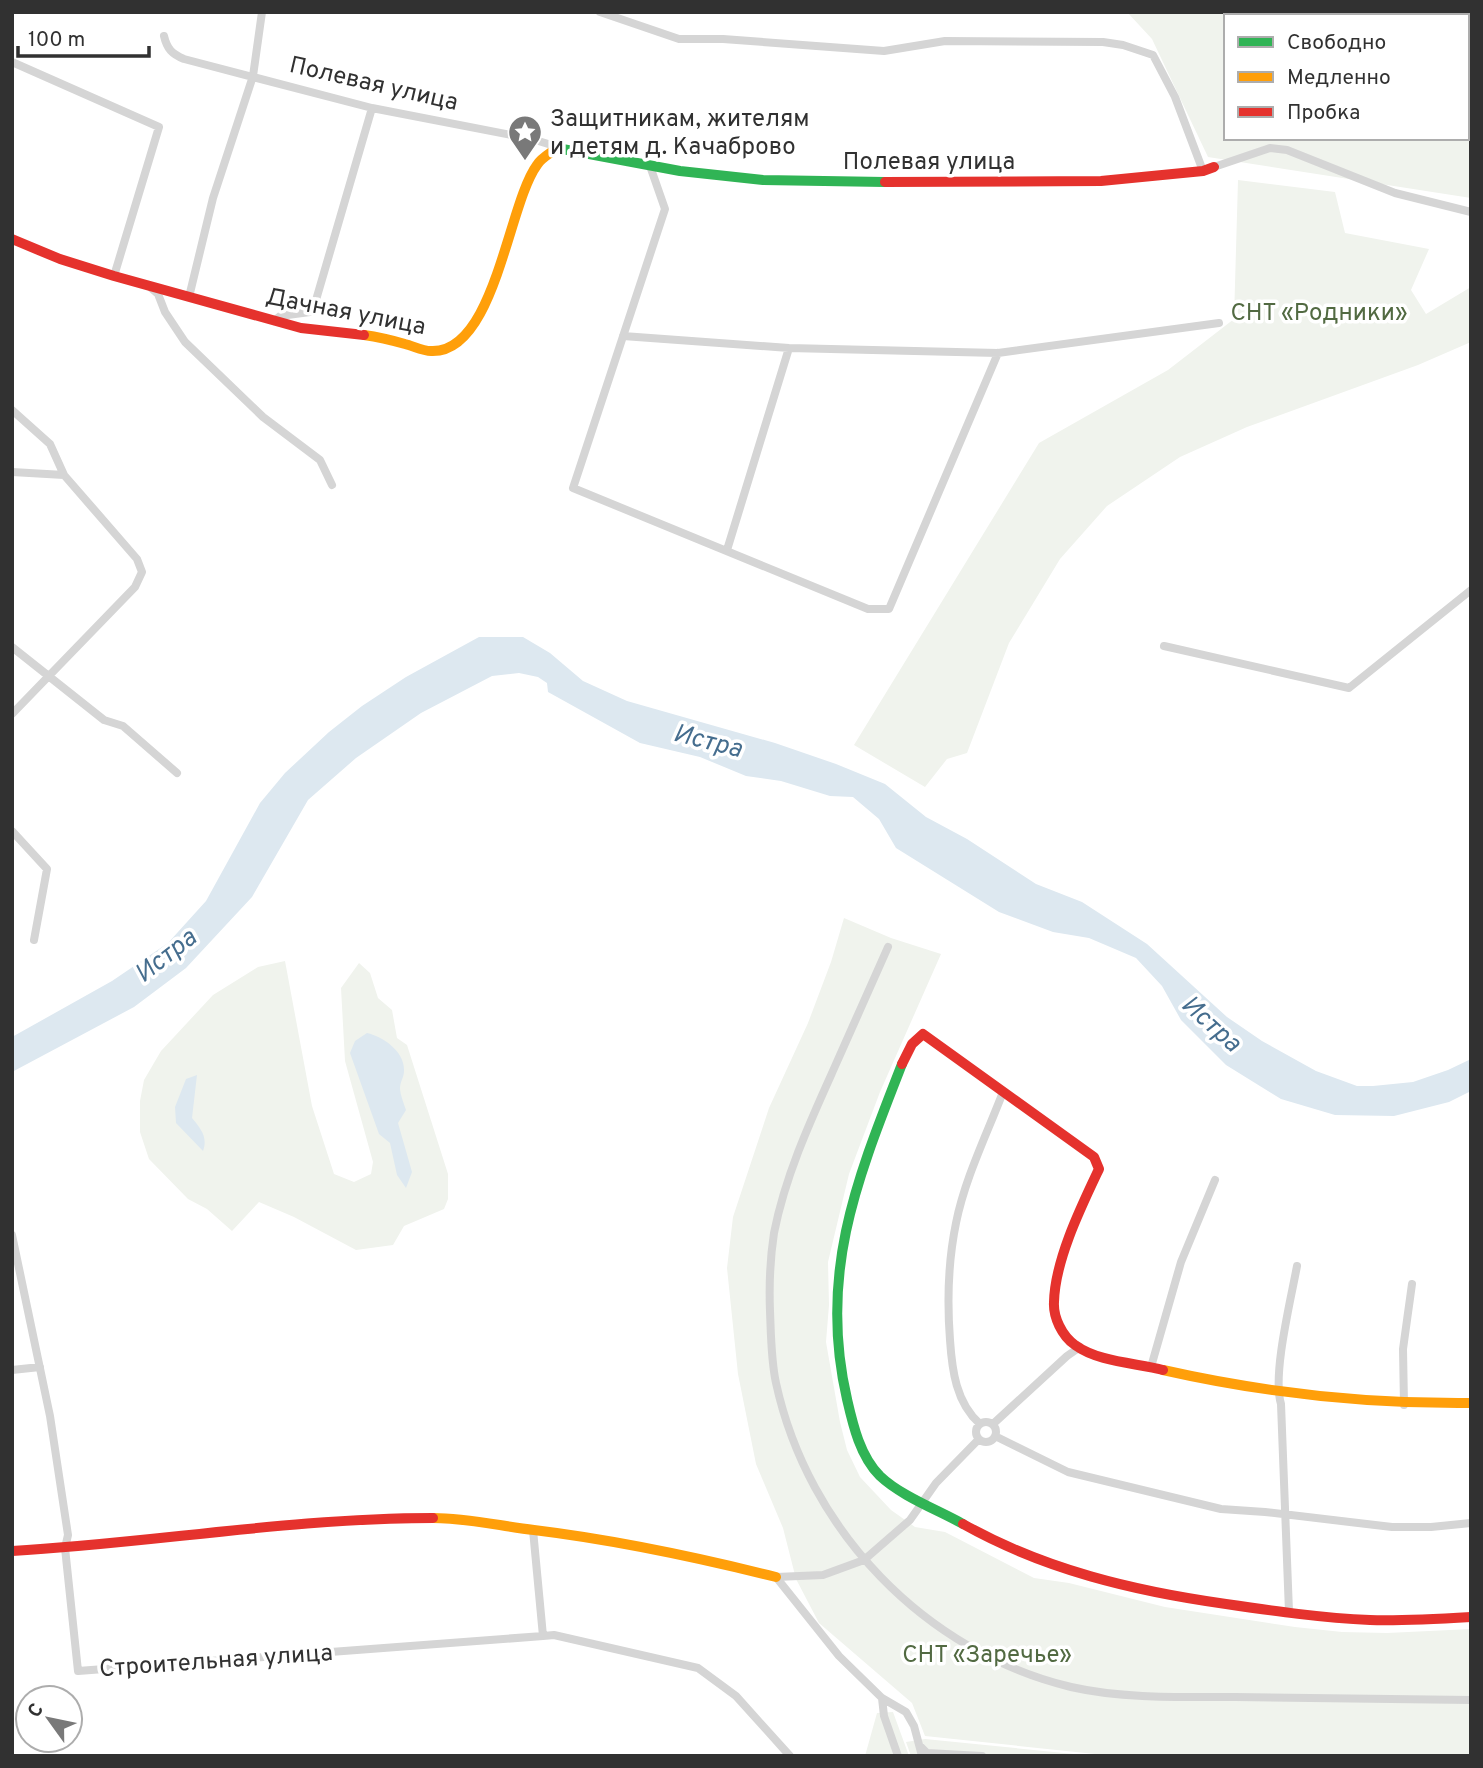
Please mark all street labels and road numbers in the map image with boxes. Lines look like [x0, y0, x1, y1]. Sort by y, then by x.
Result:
street label: Полевая улица [286, 51, 461, 119]
street label: Полевая улица [843, 148, 1015, 178]
street label: Дачная улица [263, 283, 428, 343]
street label: Строительная улица [98, 1639, 334, 1685]

